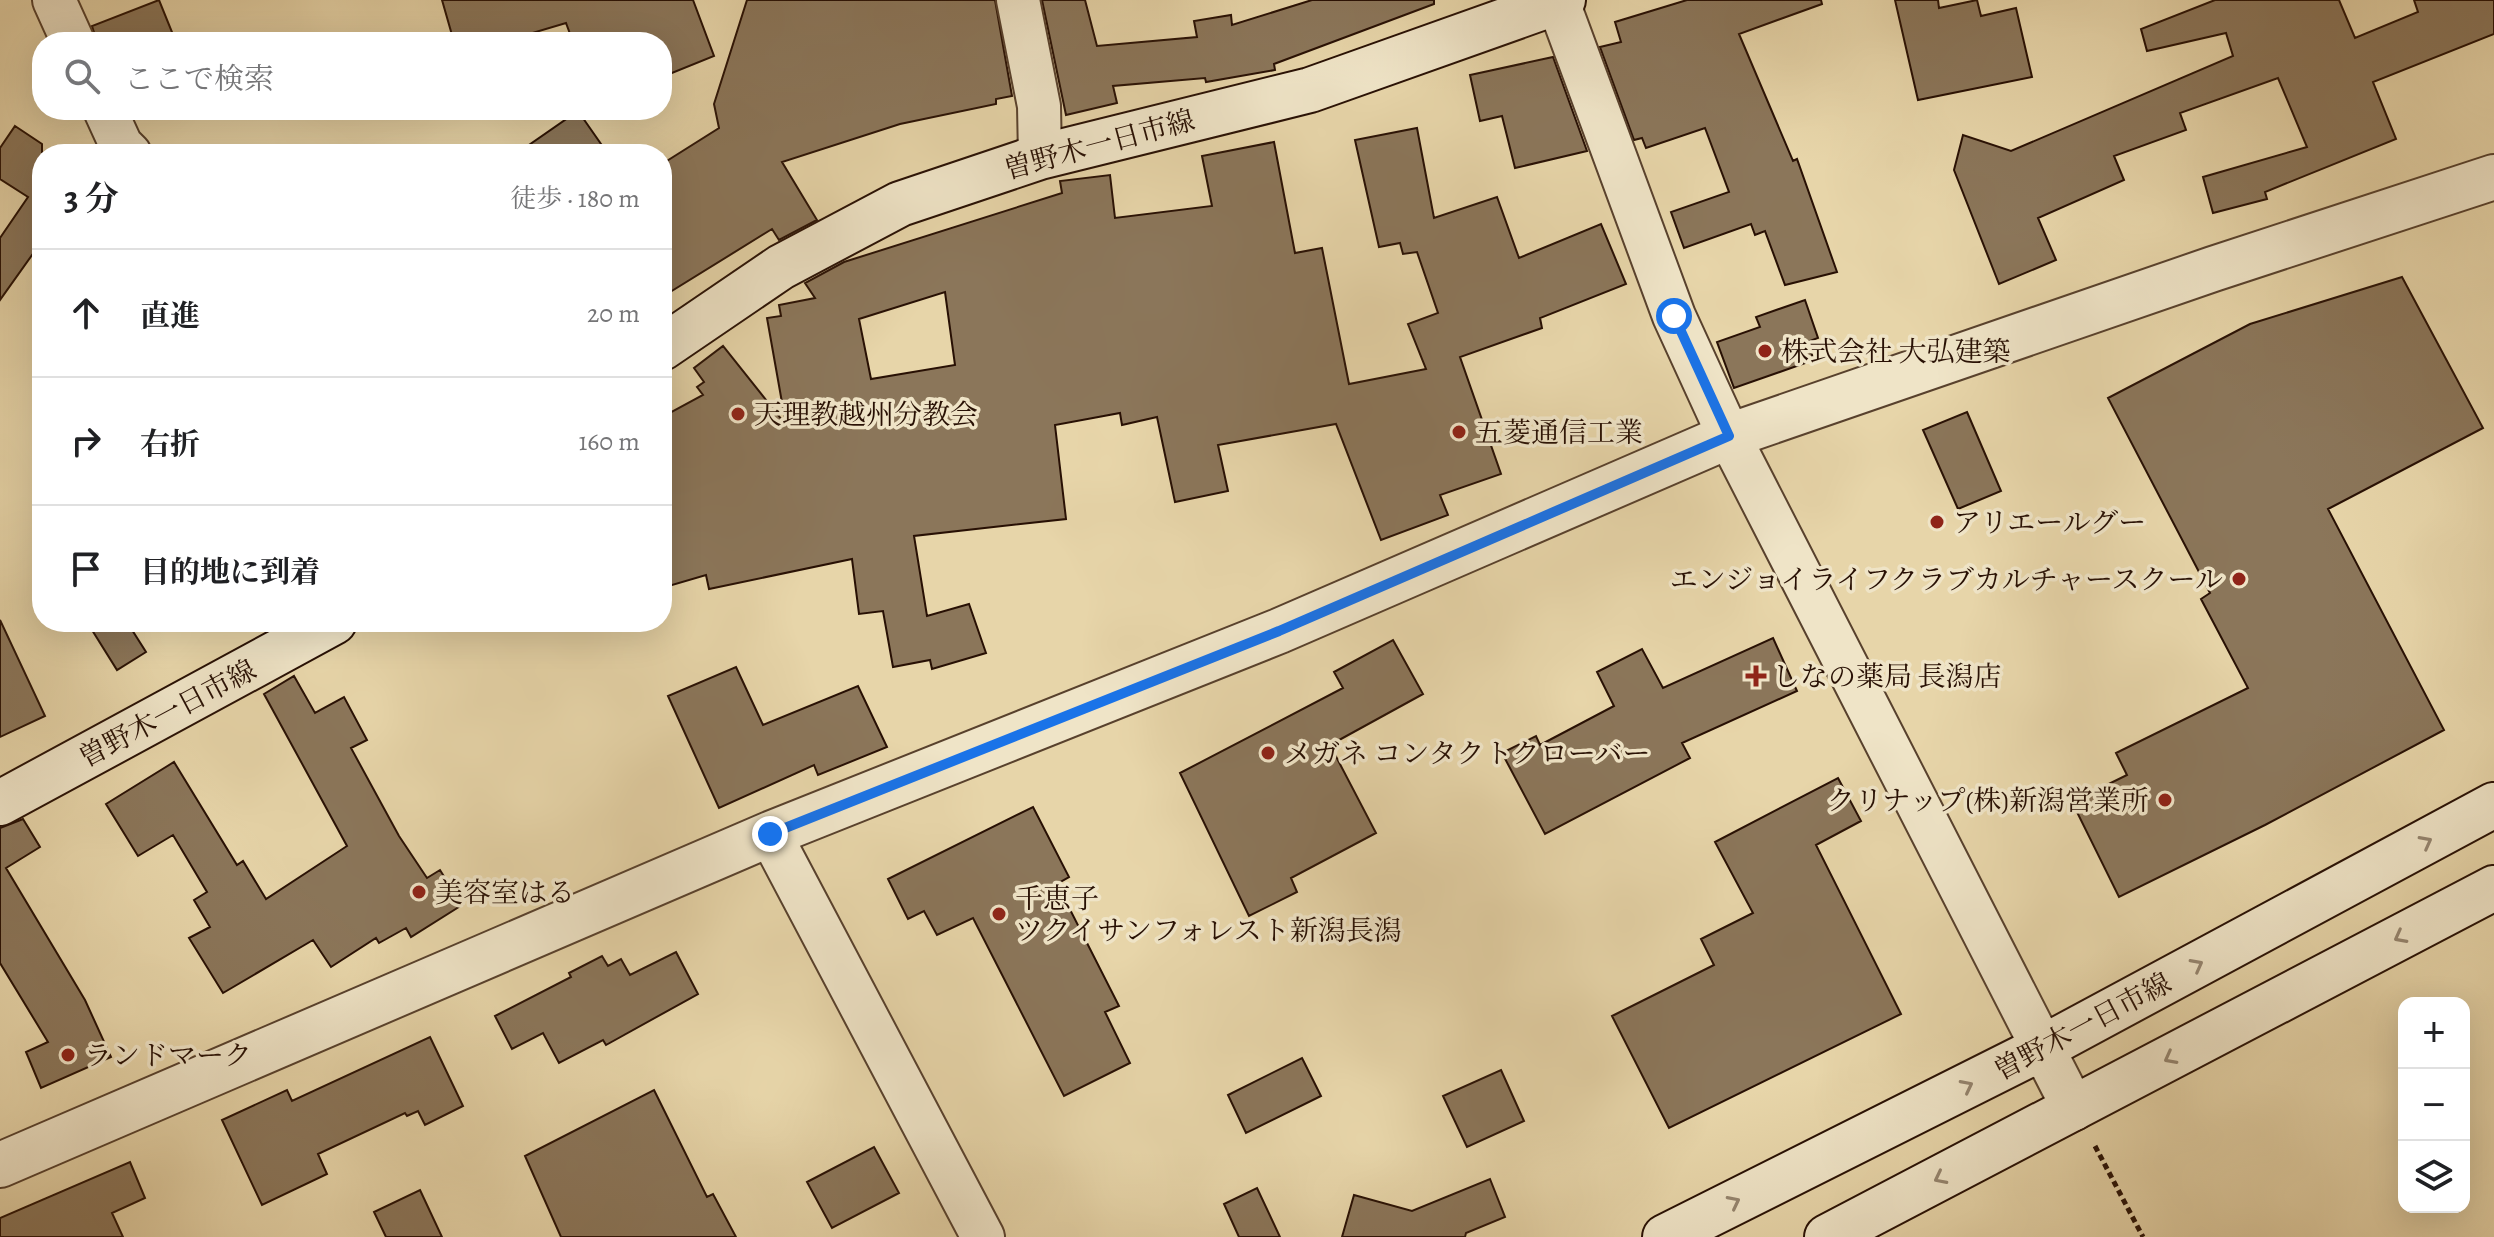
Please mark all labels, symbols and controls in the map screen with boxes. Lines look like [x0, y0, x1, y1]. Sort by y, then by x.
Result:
search box [32, 32, 672, 120]
icon: search [60, 54, 104, 98]
text: ここで検索 [124, 59, 274, 99]
street label: 曽野木一日市線 [1000, 101, 1199, 189]
text: 3 分 [64, 175, 119, 222]
text: 徒歩 · 180 m [510, 181, 640, 216]
icon: ahead [64, 291, 108, 335]
text: 直進 [140, 296, 200, 336]
text: 20 m [587, 296, 640, 331]
route start [1656, 298, 1692, 334]
place label: 株式会社 大弘建築 [1781, 333, 2011, 371]
marker: 株式会社 大弘建築 [1756, 342, 1774, 360]
place label: 天理教越州分教会 [754, 396, 978, 434]
marker: 天理教越州分教会 [729, 405, 747, 423]
place label: 五菱通信工業 [1475, 414, 1643, 452]
icon: right [64, 419, 108, 463]
marker: 五菱通信工業 [1450, 423, 1468, 441]
text: 右折 [140, 424, 200, 464]
text: 160 m [578, 424, 640, 459]
place label: アリエールグー [1953, 504, 2146, 542]
marker: アリエールグー [1928, 513, 1946, 531]
icon: arrive [64, 547, 108, 591]
text: 目的地に到着 [140, 552, 320, 592]
place label: エンジョイライフクラブカルチャースクール [1670, 561, 2223, 599]
marker: エンジョイライフクラブカルチャースクール [2230, 570, 2248, 588]
street label: 曽野木一日市線 [72, 651, 263, 777]
place label: しなの薬局 長潟店 [1772, 658, 2002, 696]
marker: しなの薬局 長潟店 [1747, 667, 1765, 685]
place label: メガネ コンタクトクローバー [1284, 735, 1650, 773]
marker: メガネ コンタクトクローバー [1259, 744, 1277, 762]
place label: クリナップ(株)新潟営業所 [1827, 782, 2149, 820]
marker: クリナップ(株)新潟営業所 [2156, 791, 2174, 809]
route end [752, 816, 788, 852]
one-way arrow [2417, 836, 2432, 852]
place label: 美容室はる [435, 874, 575, 912]
place label: 千恵子 ツクイサンフォレスト新潟長潟 [1015, 880, 1402, 950]
marker: 美容室はる [410, 883, 428, 901]
marker: 千恵子 ツクイサンフォレスト新潟長潟 [990, 905, 1008, 923]
one-way arrow [2394, 928, 2409, 943]
one-way arrow [2188, 959, 2203, 975]
street label: 曽野木一日市線 [1987, 964, 2178, 1090]
map controls [2398, 997, 2470, 1213]
button: + [2398, 997, 2470, 1069]
place label: ランドマーク [84, 1037, 252, 1075]
marker: ランドマーク [59, 1046, 77, 1064]
one-way arrow [2164, 1049, 2178, 1064]
button: − [2398, 1069, 2470, 1141]
one-way arrow [1958, 1080, 1973, 1096]
button: layers [2398, 1141, 2470, 1213]
one-way arrow [1933, 1169, 1948, 1184]
one-way arrow [1726, 1196, 1741, 1212]

